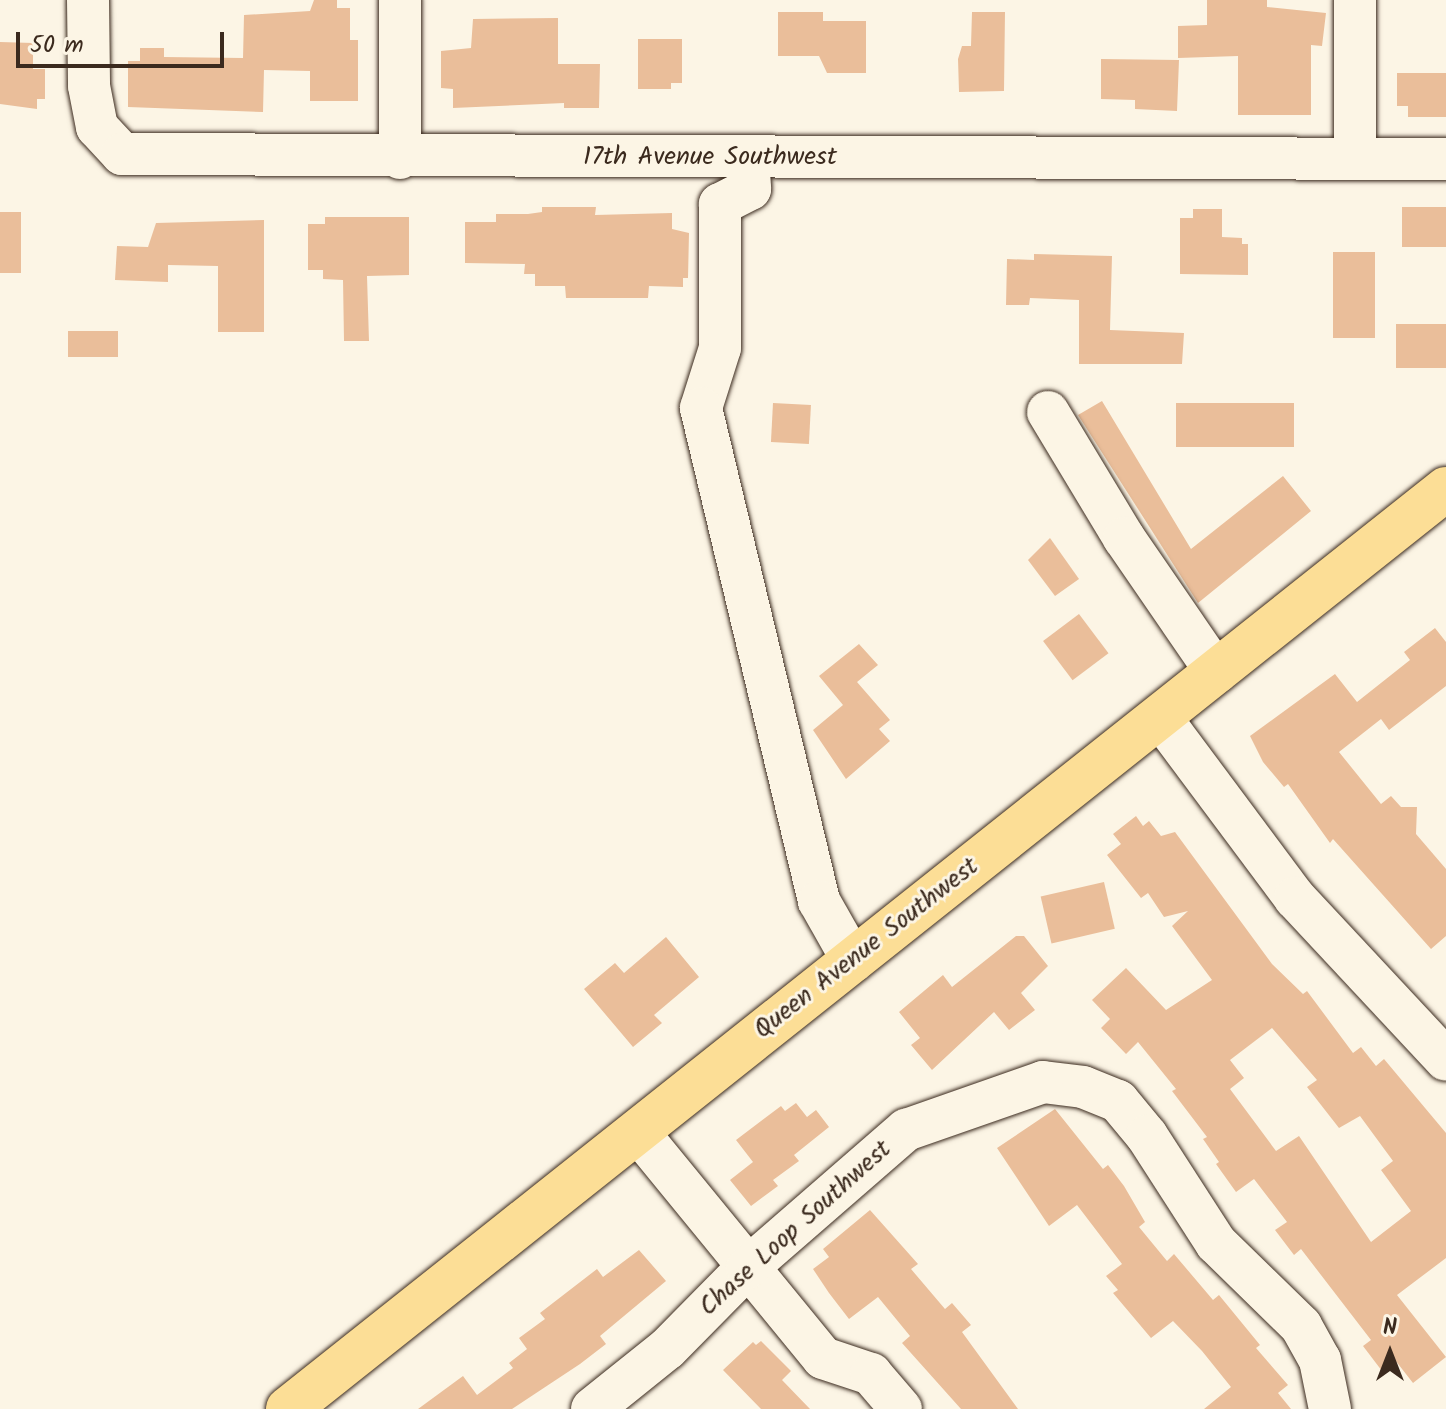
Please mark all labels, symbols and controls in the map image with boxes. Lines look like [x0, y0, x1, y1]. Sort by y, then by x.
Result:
scale bar [20, 16, 228, 66]
text: 50 m [30, 26, 84, 65]
street label: 17th Avenue Southwest [583, 142, 837, 174]
street label: Queen Avenue Southwest [749, 852, 985, 1046]
street label: Chase Loop Southwest [693, 1134, 899, 1324]
text: N [1383, 1311, 1397, 1346]
north arrow [1350, 1313, 1430, 1393]

